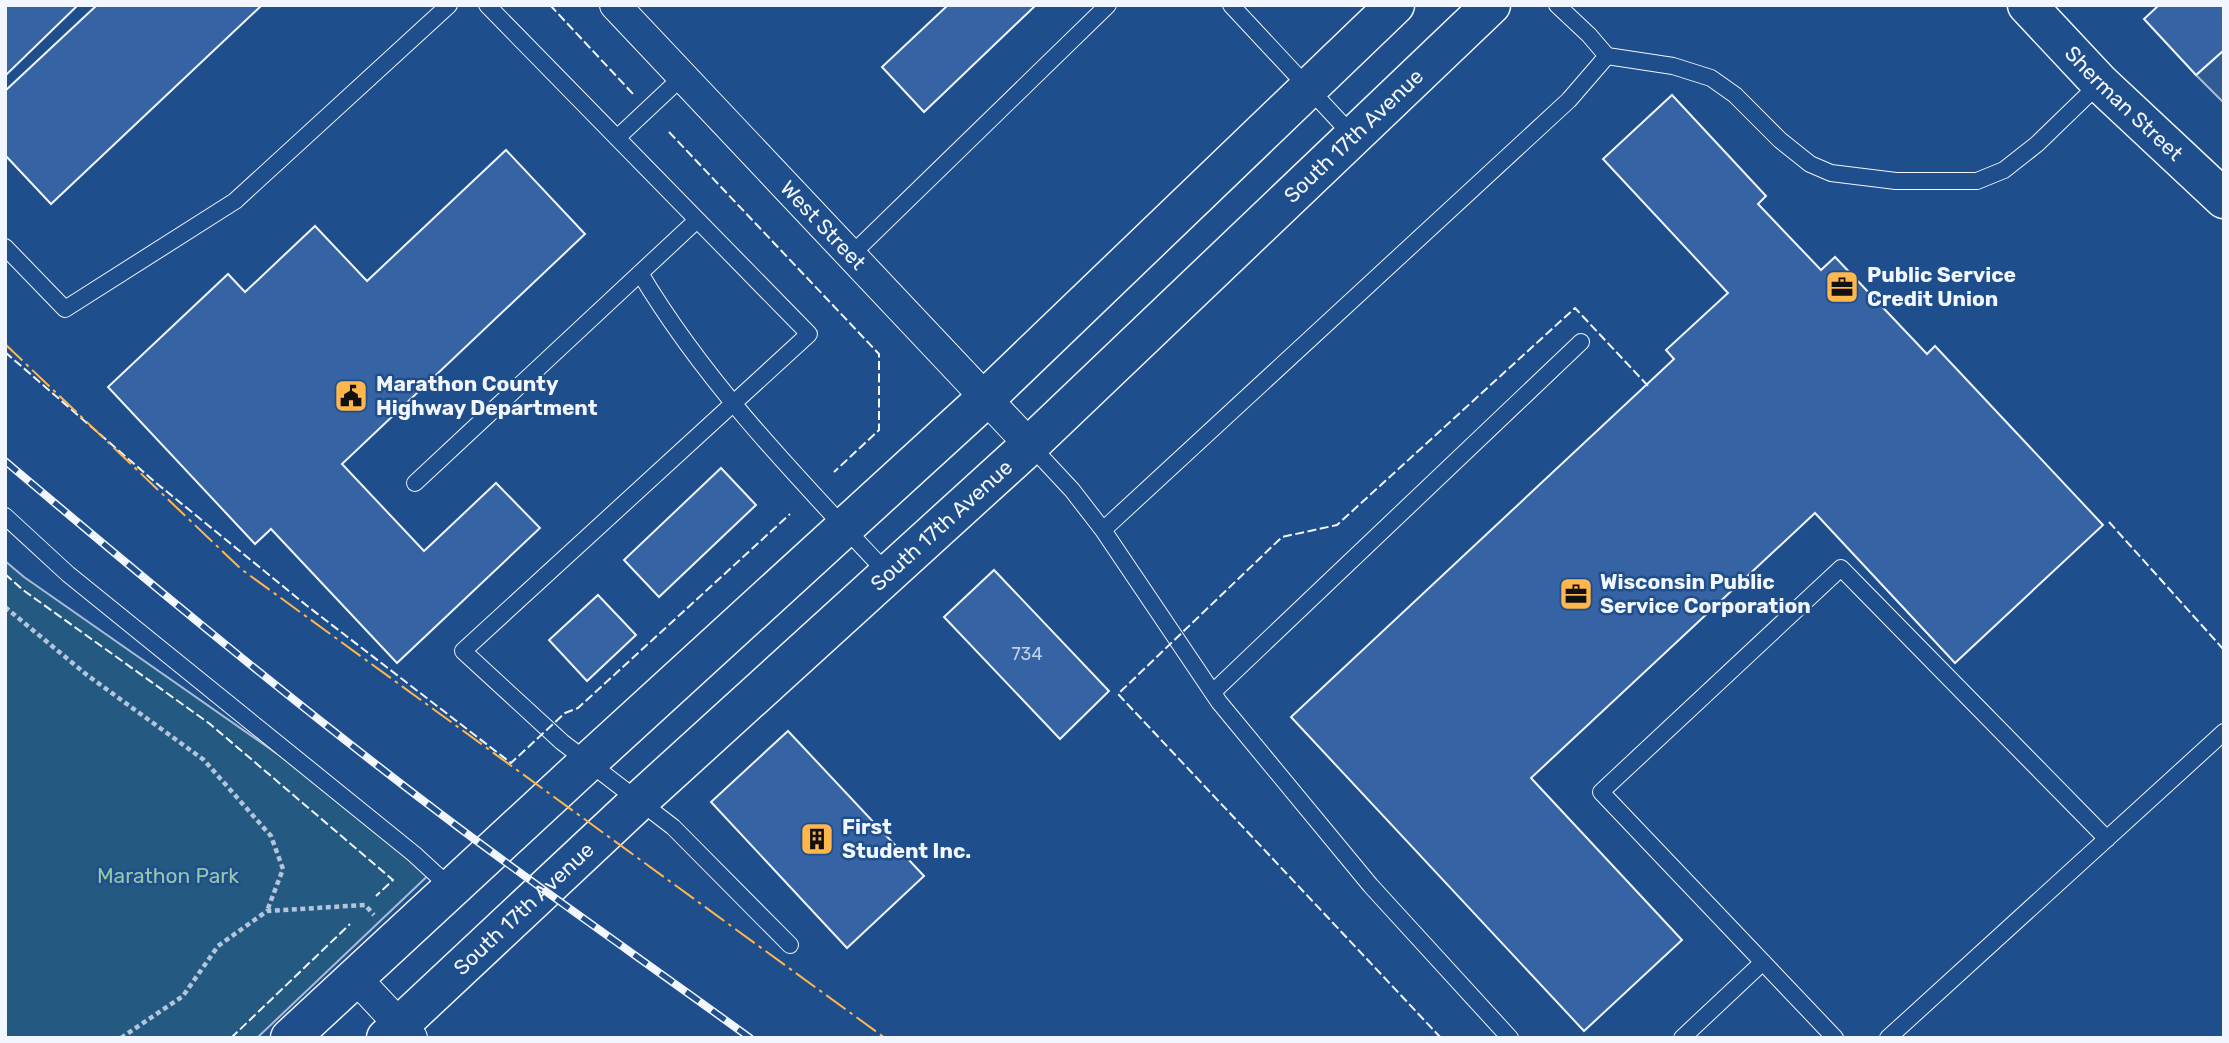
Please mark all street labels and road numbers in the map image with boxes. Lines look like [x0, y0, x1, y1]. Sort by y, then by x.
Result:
street label: Sherman Street [2060, 40, 2188, 166]
street label: South 17th Avenue [1279, 63, 1428, 208]
street label: West Street [775, 175, 871, 275]
street label: South 17th Avenue [865, 454, 1017, 596]
street label: South 17th Avenue [448, 837, 599, 980]

